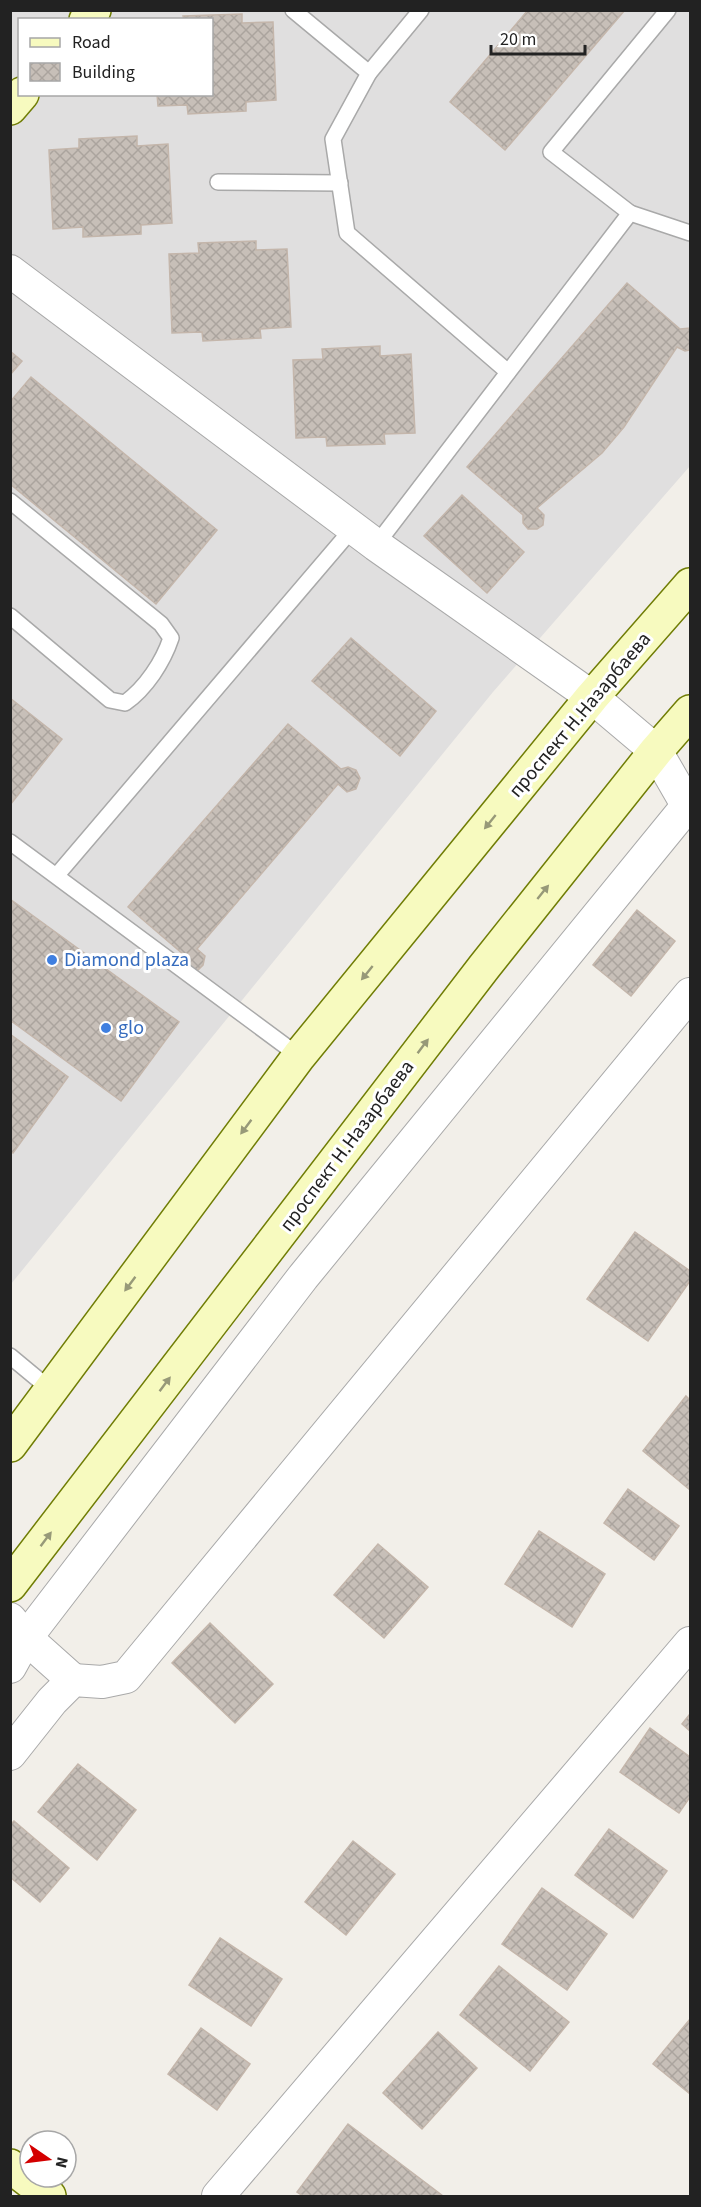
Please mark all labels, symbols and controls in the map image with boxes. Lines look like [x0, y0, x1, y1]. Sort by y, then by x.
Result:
legend [18, 18, 213, 96]
scale bar [491, 18, 586, 56]
text: 20 m [500, 27, 536, 52]
text: Road [72, 30, 111, 55]
text: Building [72, 60, 135, 85]
street label: проспект Н.Назарбаева [502, 626, 658, 804]
one-way arrow [484, 814, 497, 829]
one-way arrow [537, 884, 550, 900]
place label: Diamond plaza [64, 946, 189, 974]
marker: Diamond plaza [45, 953, 59, 967]
one-way arrow [360, 965, 373, 981]
place label: glo [118, 1014, 144, 1042]
marker: glo [99, 1021, 113, 1035]
one-way arrow [417, 1038, 429, 1053]
street label: проспект Н.Назарбаева [273, 1054, 421, 1238]
one-way arrow [241, 1119, 253, 1134]
one-way arrow [125, 1276, 137, 1291]
one-way arrow [158, 1376, 171, 1392]
one-way arrow [40, 1531, 52, 1547]
north arrow [18, 2129, 78, 2189]
text: N [50, 2155, 74, 2170]

